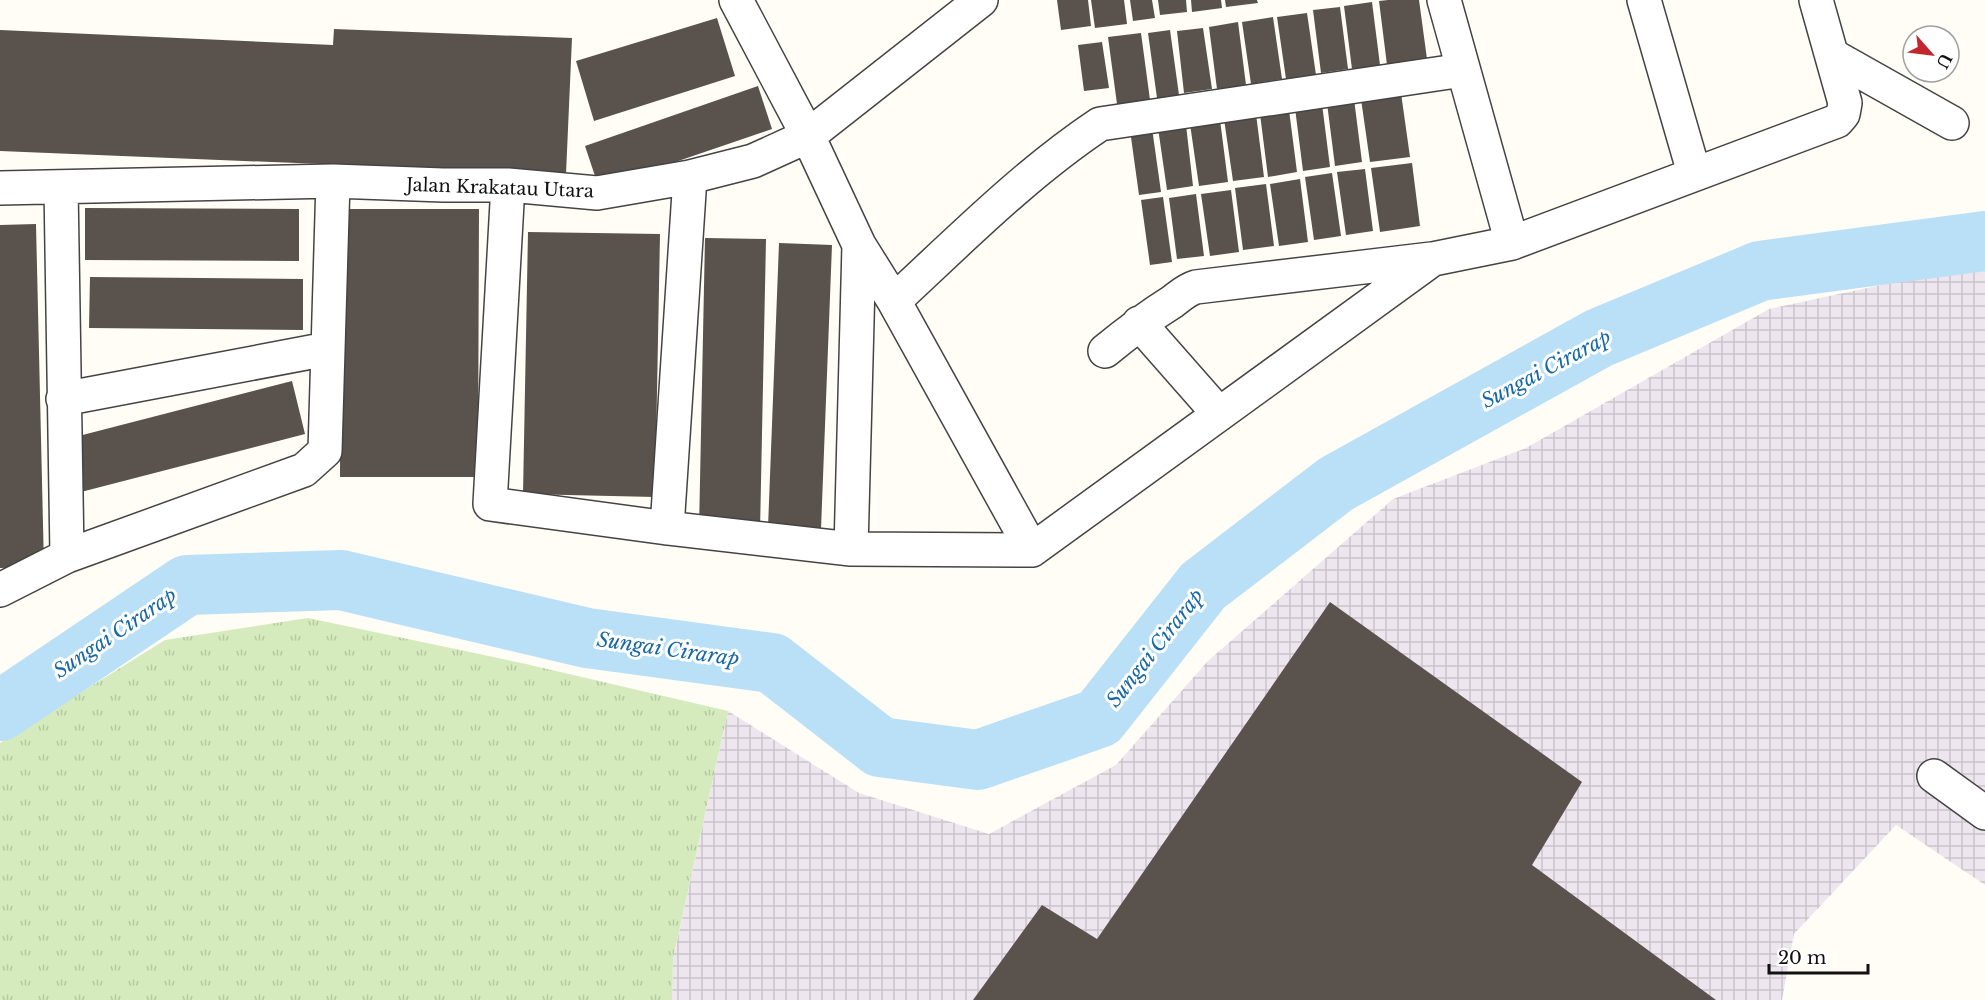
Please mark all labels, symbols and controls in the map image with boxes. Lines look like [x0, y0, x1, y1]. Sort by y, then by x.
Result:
north arrow [1901, 24, 1961, 84]
text: U [1932, 50, 1956, 72]
street label: Jalan Krakatau Utara [404, 174, 594, 202]
water label: Sungai Cirarap [1477, 325, 1615, 413]
water label: Sungai Cirarap [49, 583, 181, 683]
water label: Sungai Cirarap [1101, 584, 1209, 712]
water label: Sungai Cirarap [595, 627, 741, 671]
scale bar [1769, 937, 1868, 975]
text: 20 m [1778, 947, 1826, 969]

